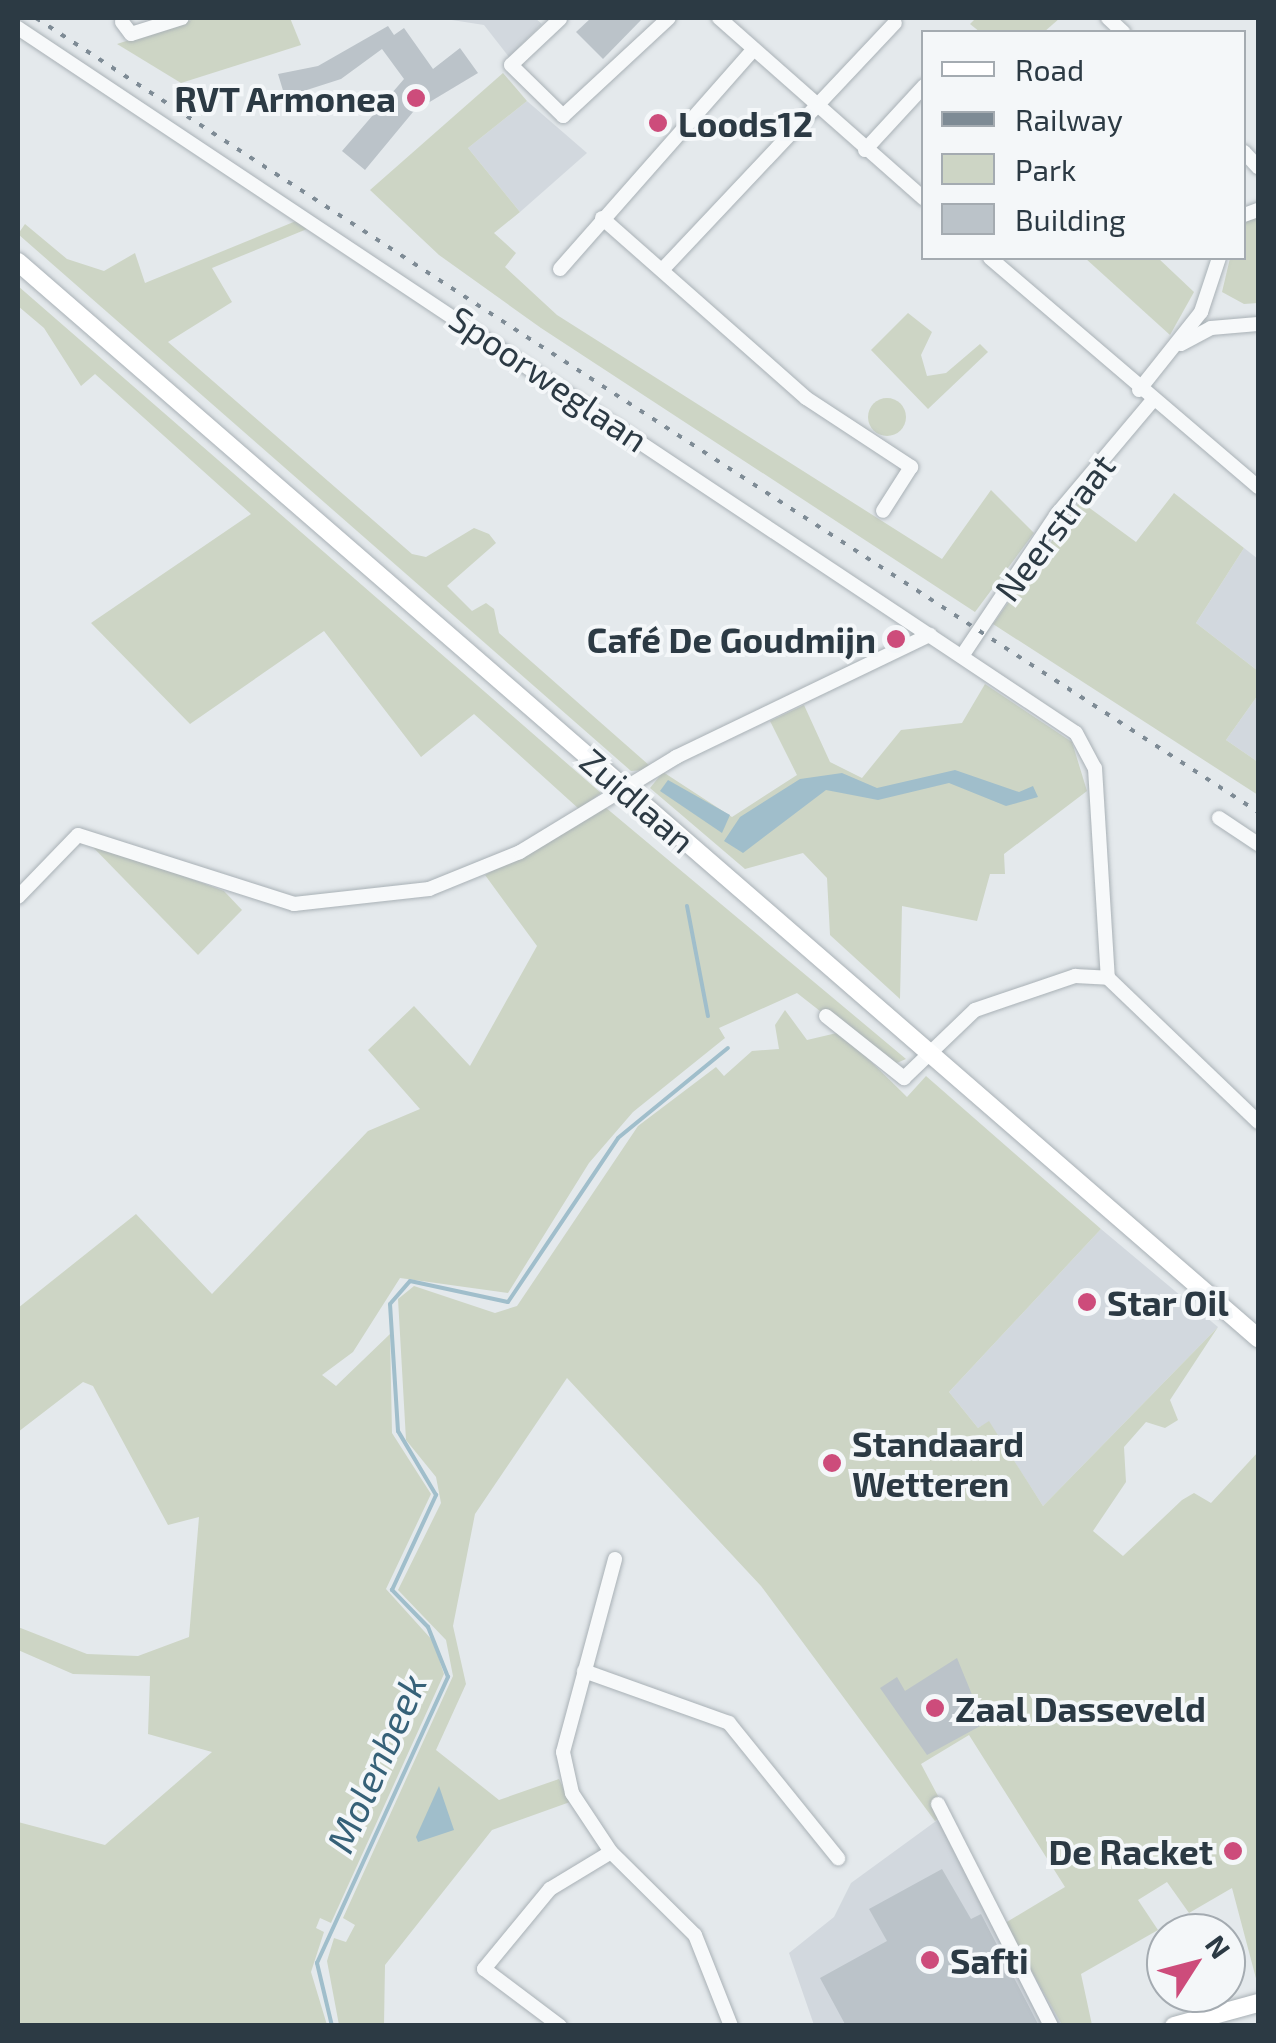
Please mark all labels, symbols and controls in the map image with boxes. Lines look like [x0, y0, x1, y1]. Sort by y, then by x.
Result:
legend [921, 30, 1246, 260]
text: Road [1015, 51, 1084, 87]
place label: RVT Armonea [173, 77, 396, 119]
marker: RVT Armonea [405, 87, 427, 109]
text: Railway [1015, 101, 1123, 137]
place label: Loods12 [678, 102, 813, 144]
marker: Loods12 [647, 112, 669, 134]
text: Park [1015, 151, 1076, 187]
text: Building [1015, 201, 1126, 237]
street label: Spoorweglaan [442, 296, 656, 460]
street label: Neerstraat [985, 445, 1123, 609]
place label: Café De Goudmijn [587, 618, 876, 660]
marker: Café De Goudmijn [885, 628, 907, 650]
street label: Zuidlaan [572, 739, 704, 861]
place label: Star Oil [1107, 1281, 1229, 1323]
marker: Star Oil [1076, 1291, 1098, 1313]
place label: Standaard Wetteren [852, 1422, 1024, 1504]
marker: Standaard Wetteren [821, 1452, 843, 1474]
water label: Molenbeek [316, 1667, 436, 1859]
place label: Zaal Dasseveld [955, 1687, 1207, 1729]
marker: Zaal Dasseveld [924, 1697, 946, 1719]
place label: De Racket [1048, 1830, 1213, 1872]
marker: De Racket [1222, 1840, 1244, 1862]
north arrow [1146, 1913, 1246, 2013]
text: N [1199, 1928, 1238, 1965]
place label: Safti [950, 1939, 1029, 1981]
marker: Safti [919, 1949, 941, 1971]

